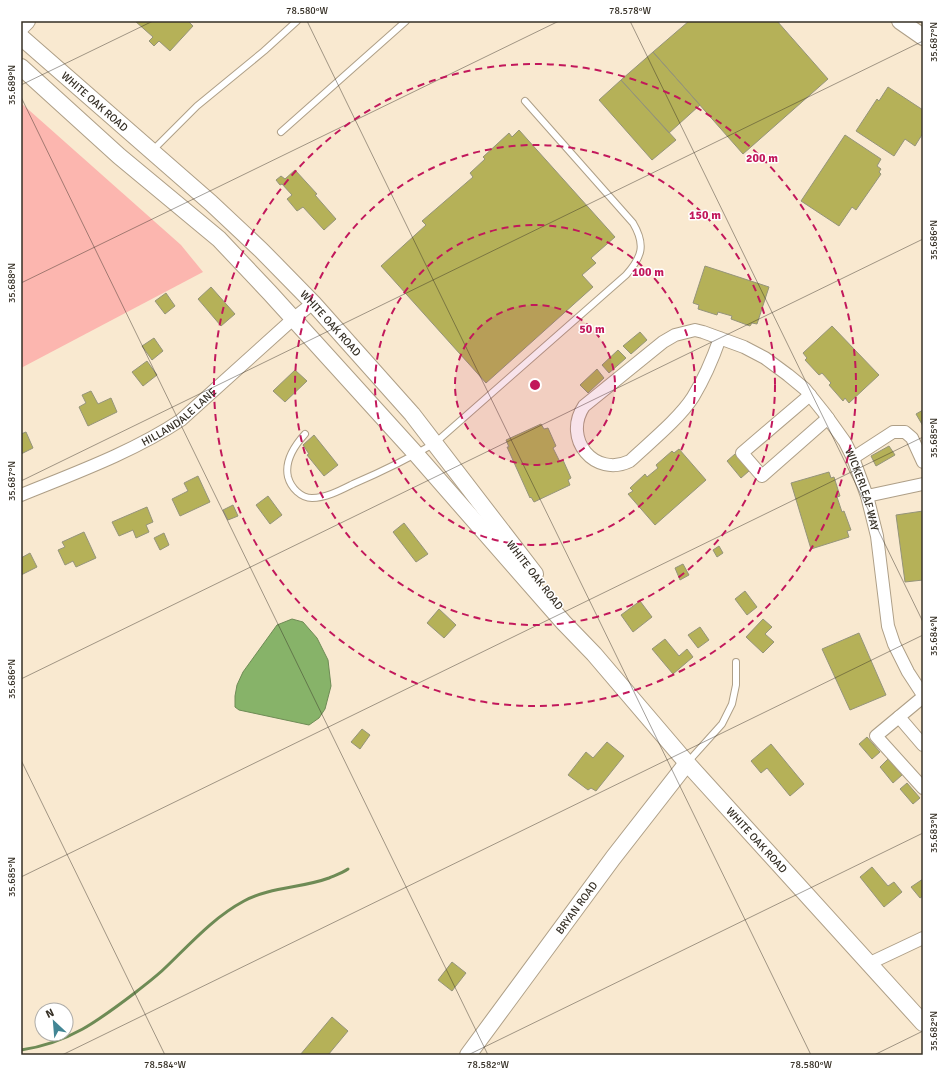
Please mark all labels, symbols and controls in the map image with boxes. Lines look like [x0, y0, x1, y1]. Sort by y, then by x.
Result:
text: 78.580°W [286, 5, 328, 17]
text: 78.578°W [609, 5, 651, 17]
text: 35.687°N [928, 22, 940, 62]
text: 35.689°N [6, 65, 18, 105]
street label: WHITE OAK ROAD [58, 69, 131, 135]
text: 200 m [746, 151, 778, 166]
text: 150 m [689, 208, 721, 223]
text: 35.686°N [928, 220, 940, 260]
text: 35.688°N [6, 263, 18, 303]
text: 100 m [632, 265, 664, 280]
street label: WHITE OAK ROAD [297, 288, 363, 359]
text: 50 m [579, 322, 605, 337]
centre of rings [528, 378, 542, 392]
street label: HILLANDALE LANE [139, 385, 219, 449]
text: 35.685°N [928, 418, 940, 458]
street label: WICKERLEAF WAY [842, 446, 882, 532]
text: 35.687°N [6, 461, 18, 501]
street label: WHITE OAK ROAD [504, 538, 566, 613]
text: 35.684°N [928, 616, 940, 656]
text: 35.686°N [6, 659, 18, 699]
street label: WHITE OAK ROAD [723, 805, 790, 876]
text: 35.683°N [928, 813, 940, 853]
text: 35.685°N [6, 857, 18, 897]
street label: BRYAN ROAD [553, 879, 601, 937]
north arrow [34, 1002, 74, 1042]
text: N [44, 1006, 56, 1021]
text: 35.682°N [928, 1011, 940, 1051]
text: 78.584°W [144, 1059, 186, 1071]
text: 78.582°W [467, 1059, 509, 1071]
text: 78.580°W [790, 1059, 832, 1071]

